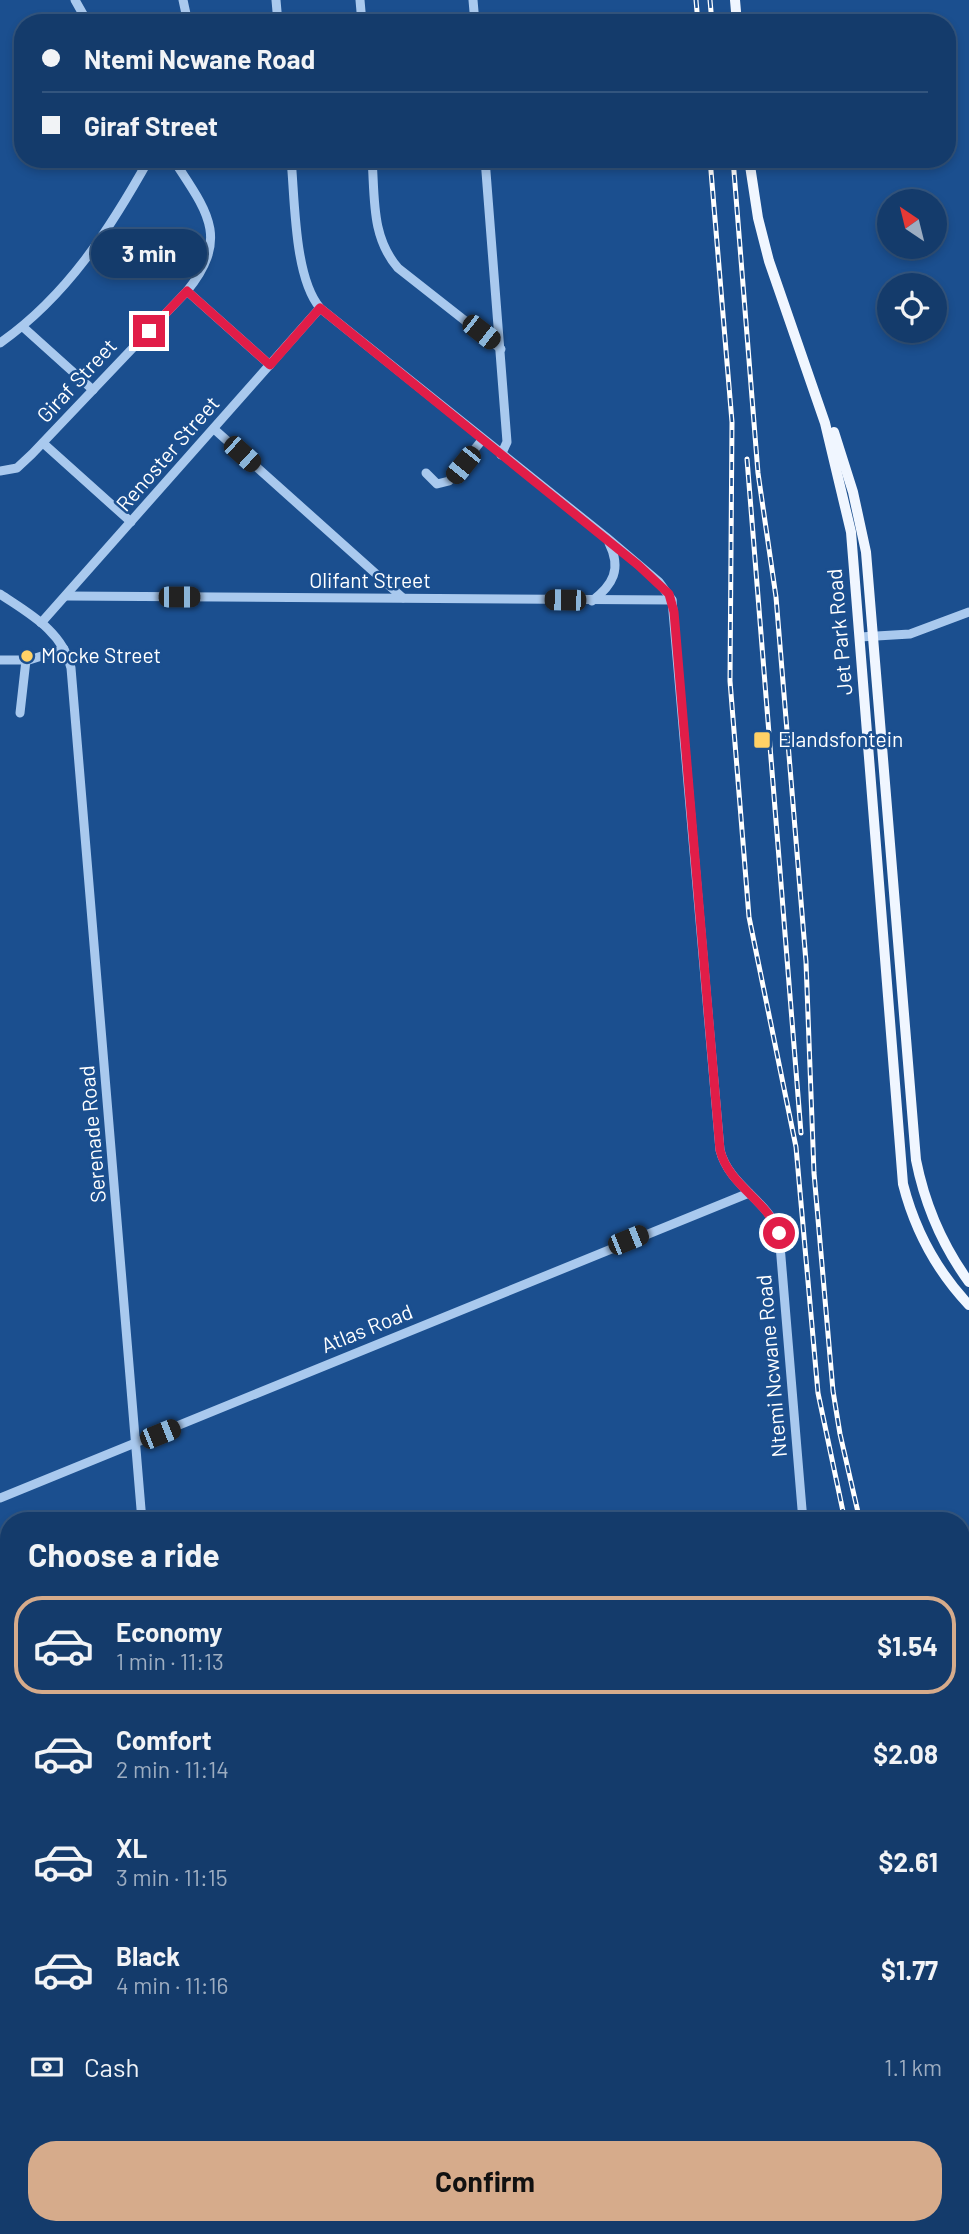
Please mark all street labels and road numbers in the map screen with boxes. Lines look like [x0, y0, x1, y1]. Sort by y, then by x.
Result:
street label: Giraf Street [31, 333, 121, 427]
street label: Renoster Street [110, 390, 224, 516]
street label: Olifant Street [309, 567, 431, 592]
street label: Jet Park Road [821, 568, 856, 696]
street label: Serenade Road [73, 1065, 110, 1204]
street label: Ntemi Ncwane Road [750, 1274, 791, 1459]
street label: Atlas Road [317, 1298, 416, 1357]

